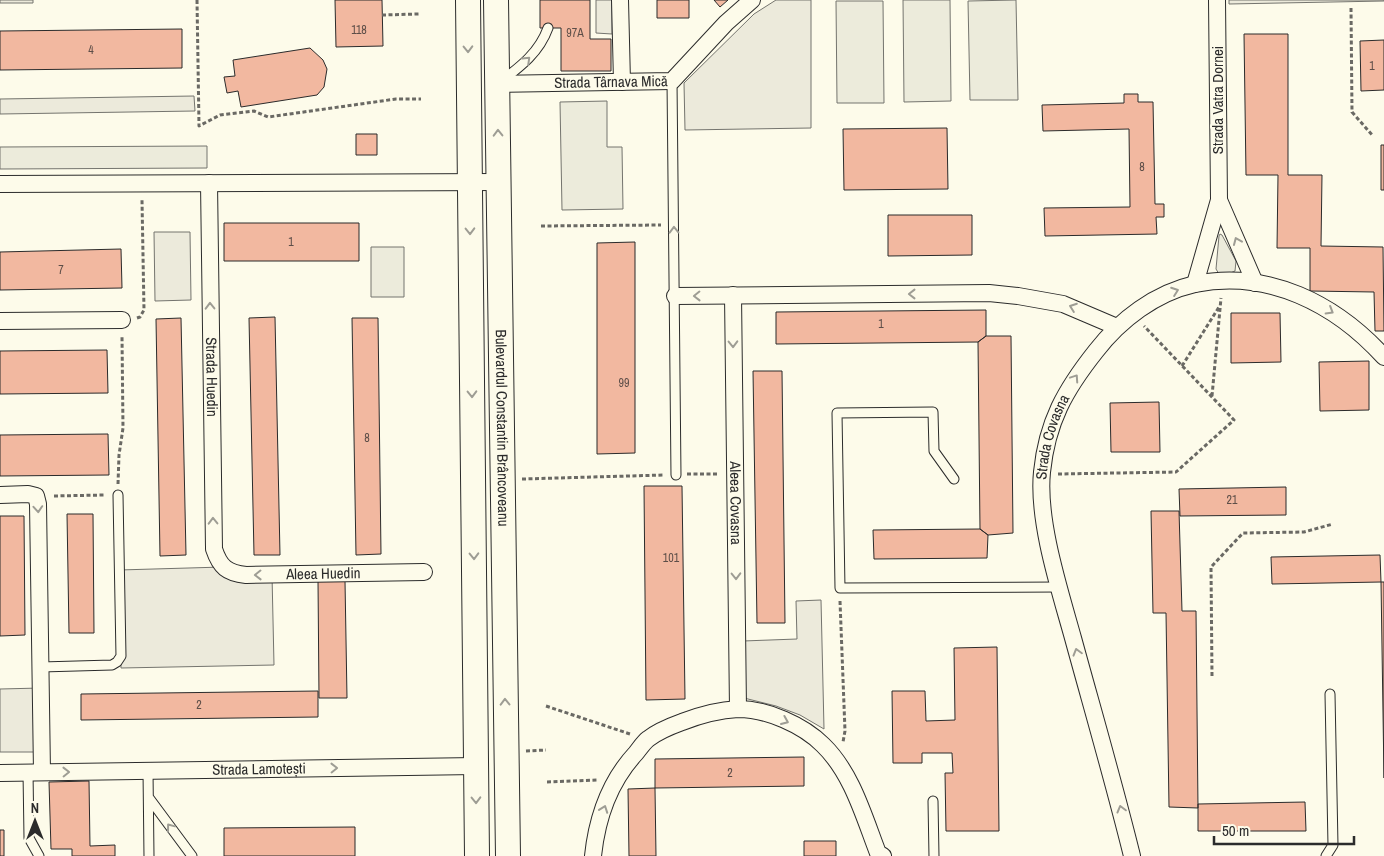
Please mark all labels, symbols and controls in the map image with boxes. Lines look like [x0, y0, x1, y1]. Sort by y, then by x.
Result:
house number: 118 [351, 22, 367, 38]
house number: 97A [566, 25, 584, 41]
house number: 4 [88, 42, 94, 58]
one-way arrow [463, 45, 474, 53]
street label: Strada Vatra Dornei [1207, 46, 1228, 154]
one-way arrow [522, 57, 531, 66]
house number: 1 [1369, 58, 1375, 74]
street label: Strada Târnava Mică [554, 70, 668, 93]
one-way arrow [492, 129, 503, 137]
house number: 8 [1139, 159, 1145, 175]
one-way arrow [669, 225, 679, 233]
one-way arrow [465, 228, 475, 235]
house number: 1 [288, 234, 294, 250]
one-way arrow [1233, 237, 1244, 246]
house number: 7 [58, 262, 64, 278]
one-way arrow [1170, 286, 1178, 296]
one-way arrow [907, 289, 915, 299]
one-way arrow [692, 290, 700, 301]
one-way arrow [205, 302, 215, 310]
one-way arrow [1069, 303, 1077, 313]
one-way arrow [1325, 304, 1334, 314]
house number: 1 [878, 316, 884, 332]
street label: Bulevardul Constantin Brâncoveanu [491, 329, 514, 527]
street label: Strada Huedin [201, 337, 223, 417]
one-way arrow [728, 340, 738, 348]
one-way arrow [1069, 374, 1078, 384]
house number: 99 [619, 375, 629, 391]
one-way arrow [467, 390, 477, 398]
street label: Strada Covasna [1030, 390, 1074, 480]
house number: 8 [364, 430, 370, 446]
street label: Aleea Covasna [725, 460, 747, 545]
house number: 21 [1227, 492, 1238, 508]
one-way arrow [32, 505, 43, 513]
one-way arrow [208, 517, 218, 524]
house number: 101 [663, 550, 680, 566]
one-way arrow [469, 552, 479, 560]
street label: Aleea Huedin [285, 562, 361, 584]
one-way arrow [254, 570, 262, 580]
one-way arrow [731, 573, 741, 581]
one-way arrow [1072, 648, 1083, 657]
house number: 2 [196, 697, 202, 713]
one-way arrow [500, 698, 510, 706]
one-way arrow [780, 715, 789, 725]
street label: Strada Lamotești [212, 758, 306, 780]
one-way arrow [330, 763, 338, 773]
house number: 2 [727, 765, 733, 781]
one-way arrow [62, 767, 70, 777]
north arrow [10, 796, 60, 846]
one-way arrow [471, 797, 482, 805]
text: N [31, 799, 39, 817]
one-way arrow [598, 805, 608, 813]
one-way arrow [1116, 805, 1126, 813]
scale bar [1214, 814, 1354, 846]
text: 50 m [1222, 820, 1249, 841]
one-way arrow [168, 824, 176, 833]

